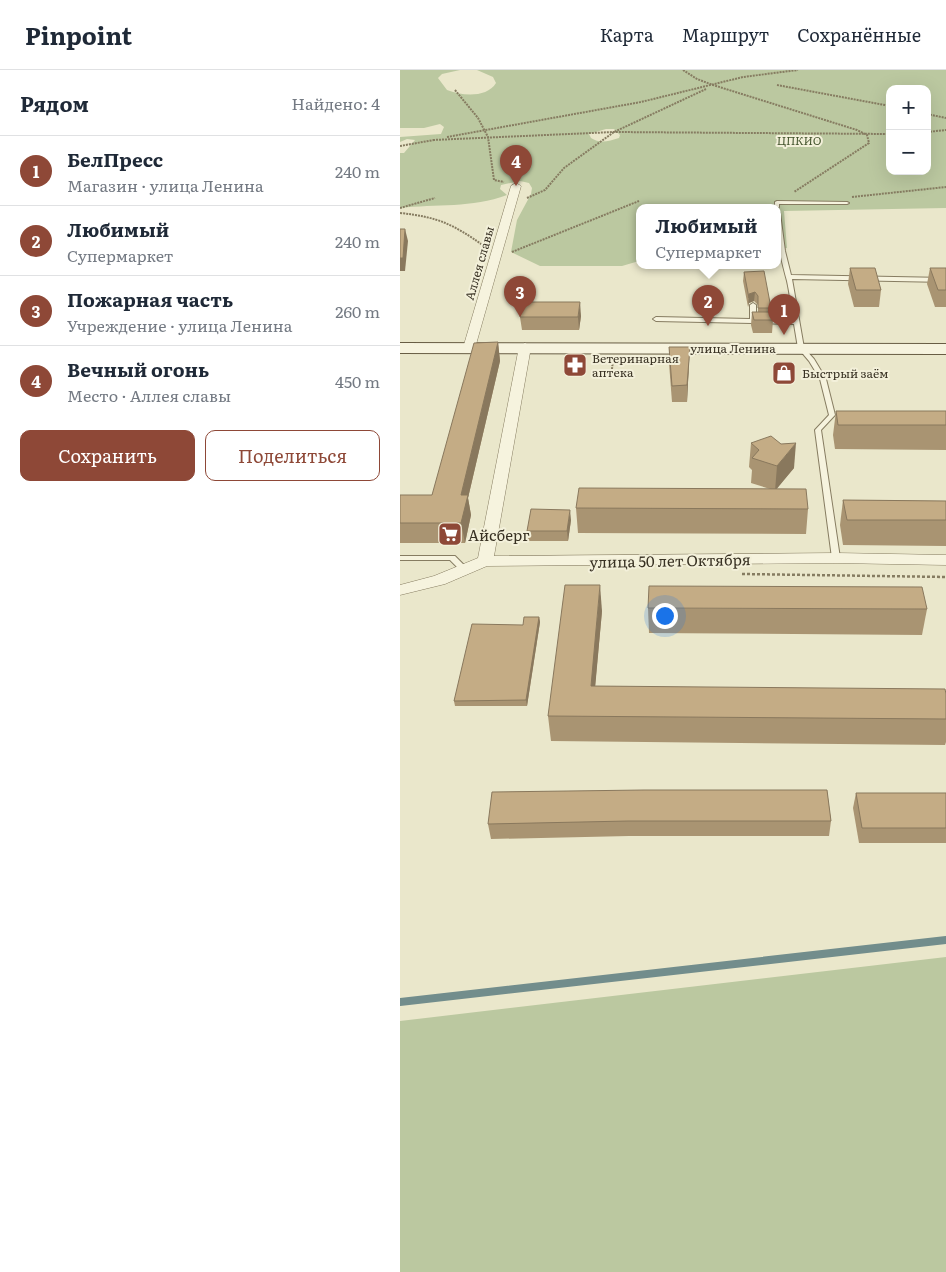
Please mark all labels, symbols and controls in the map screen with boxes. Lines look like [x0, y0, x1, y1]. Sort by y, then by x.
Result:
text: Pinpoint [25, 17, 132, 52]
text: Карта [600, 21, 654, 48]
text: Маршрут [682, 21, 769, 48]
text: Сохранённые [797, 21, 921, 48]
map controls [886, 85, 931, 175]
button: + [886, 85, 931, 130]
text: Рядом [20, 87, 89, 118]
text: Найдено: 4 [292, 91, 380, 115]
button: − [886, 130, 931, 175]
park label: ЦПКИО [777, 131, 822, 149]
text: БелПресс [67, 145, 163, 173]
pin: 4 [500, 145, 532, 186]
text: 1 [33, 159, 39, 183]
text: 240 m [335, 159, 380, 183]
text: Магазин · улица Ленина [67, 173, 264, 197]
popup [636, 204, 781, 269]
text: Любимый [655, 211, 758, 239]
text: Любимый [67, 215, 169, 243]
street label: Аллея славы [460, 224, 498, 302]
text: 2 [32, 229, 40, 253]
text: 240 m [335, 229, 380, 253]
text: Супермаркет [655, 239, 762, 263]
text: Супермаркет [67, 243, 173, 267]
pin: 3 [504, 276, 536, 317]
text: Пожарная часть [67, 285, 233, 313]
pin: 2 [692, 285, 724, 326]
pin: 1 [768, 294, 800, 335]
text: 3 [32, 299, 40, 323]
text: 260 m [335, 299, 380, 323]
text: Учреждение · улица Ленина [67, 313, 292, 337]
street label: улица Ленина [690, 339, 776, 357]
place label: Ветеринарная аптека [592, 349, 679, 381]
pharmacy icon: Ветеринарная аптека [562, 352, 588, 378]
text: Вечный огонь [67, 355, 209, 383]
shop icon: Быстрый заём [771, 360, 797, 386]
place label: Быстрый заём [802, 364, 888, 382]
text: 4 [31, 369, 41, 393]
text: 450 m [335, 369, 380, 393]
text: Место · Аллея славы [67, 383, 231, 407]
button: Сохранить [20, 430, 195, 481]
button: Поделиться [205, 430, 380, 481]
supermarket icon: Айсберг [437, 521, 463, 547]
place label: Айсберг [468, 523, 530, 546]
street label: улица 50 лет Октября [589, 547, 751, 573]
your location [652, 603, 678, 629]

